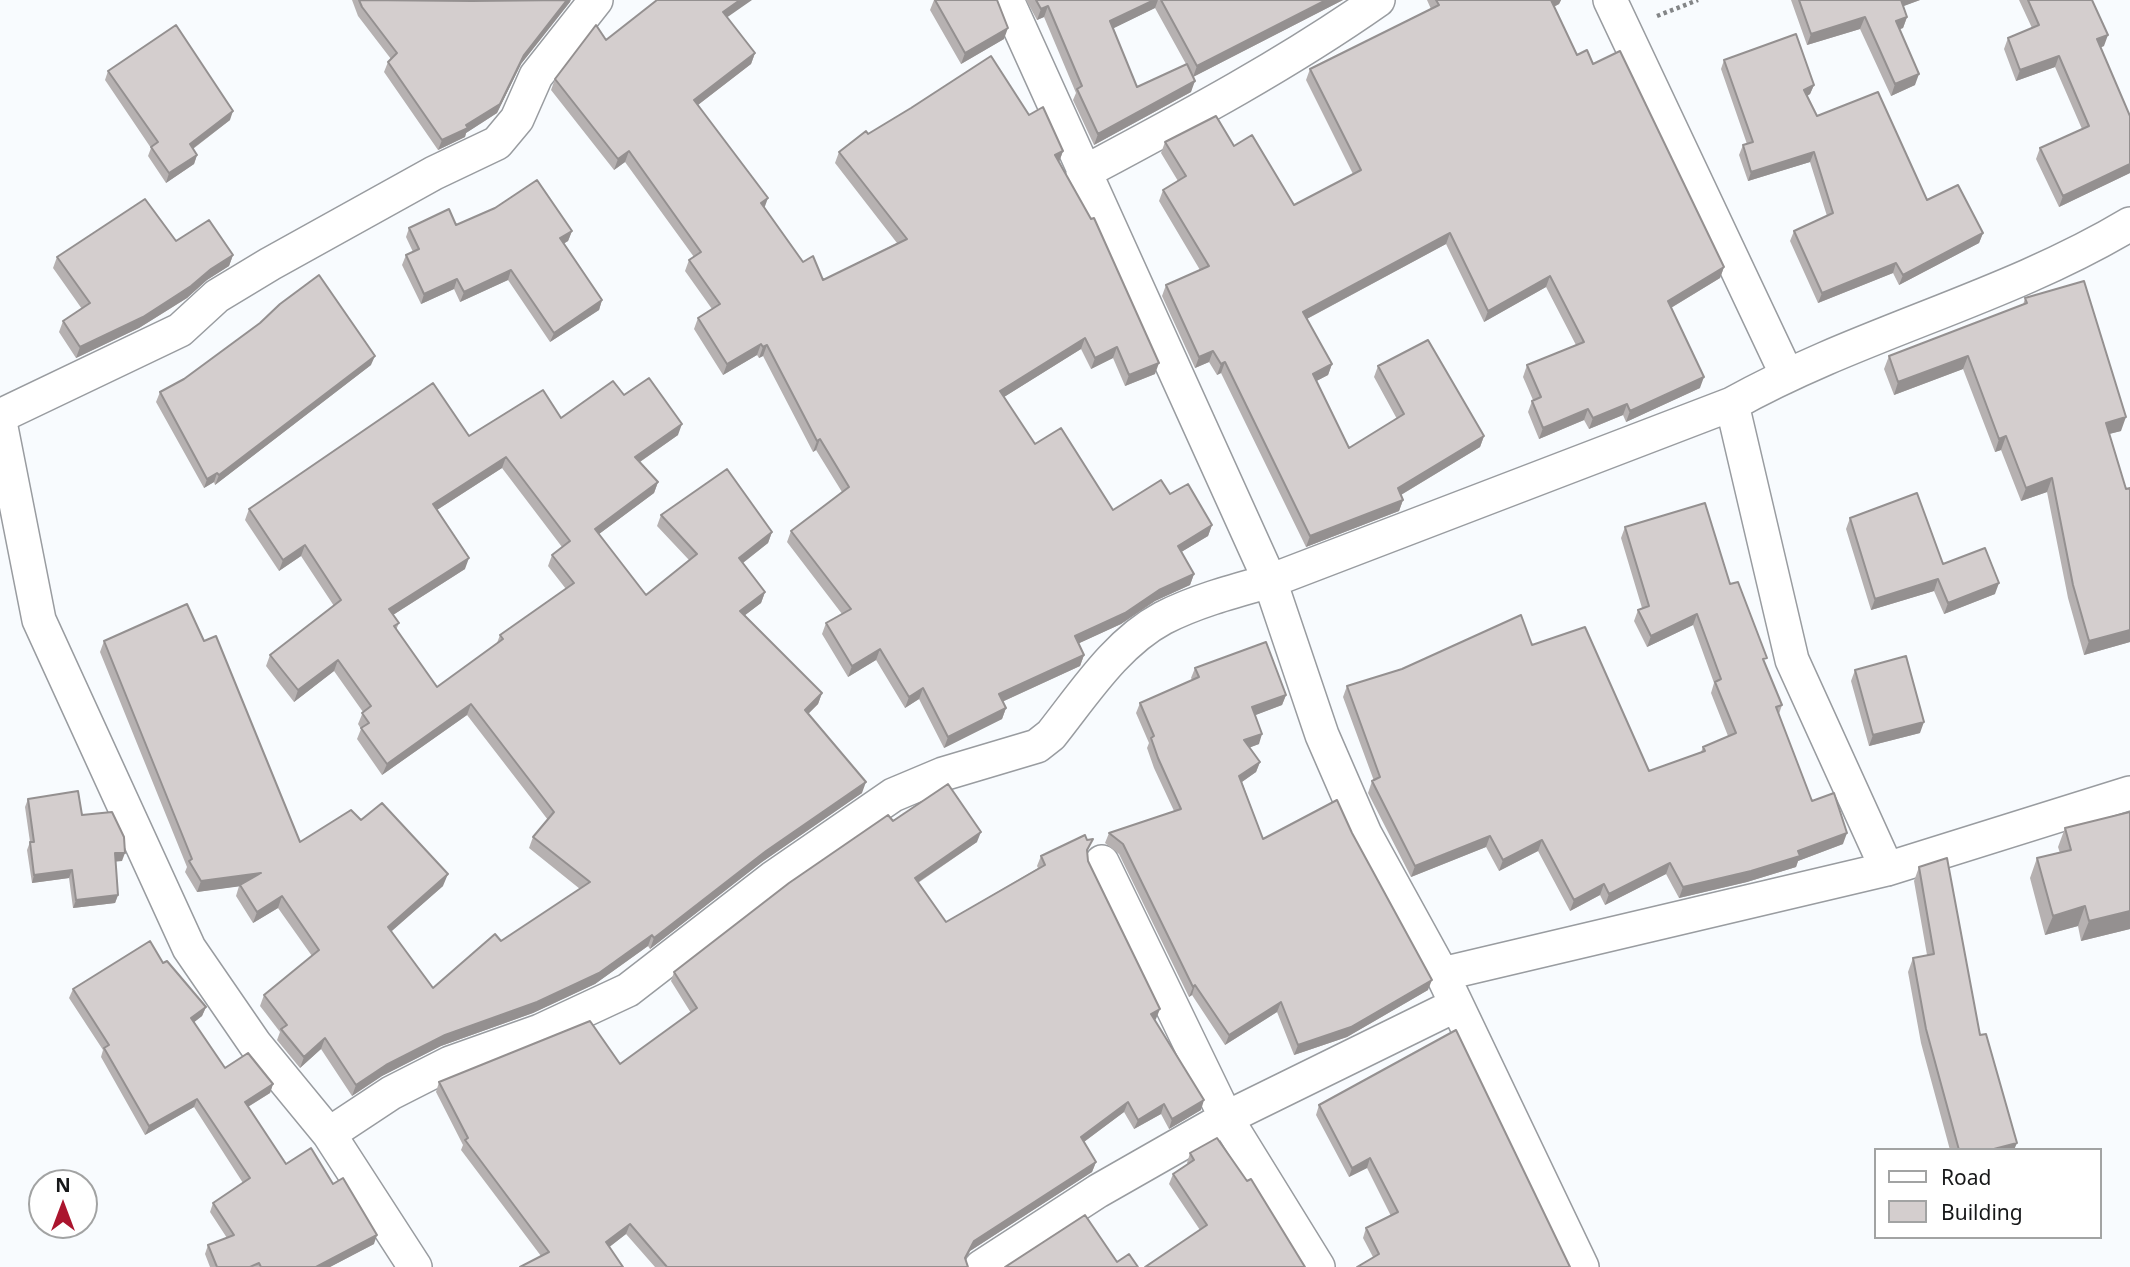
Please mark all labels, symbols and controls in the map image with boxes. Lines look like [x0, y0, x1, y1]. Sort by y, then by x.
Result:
legend [1874, 1148, 2102, 1239]
text: Road [1941, 1163, 1991, 1191]
north arrow [28, 1169, 98, 1239]
text: N [55, 1172, 71, 1198]
text: Building [1941, 1198, 2023, 1226]

